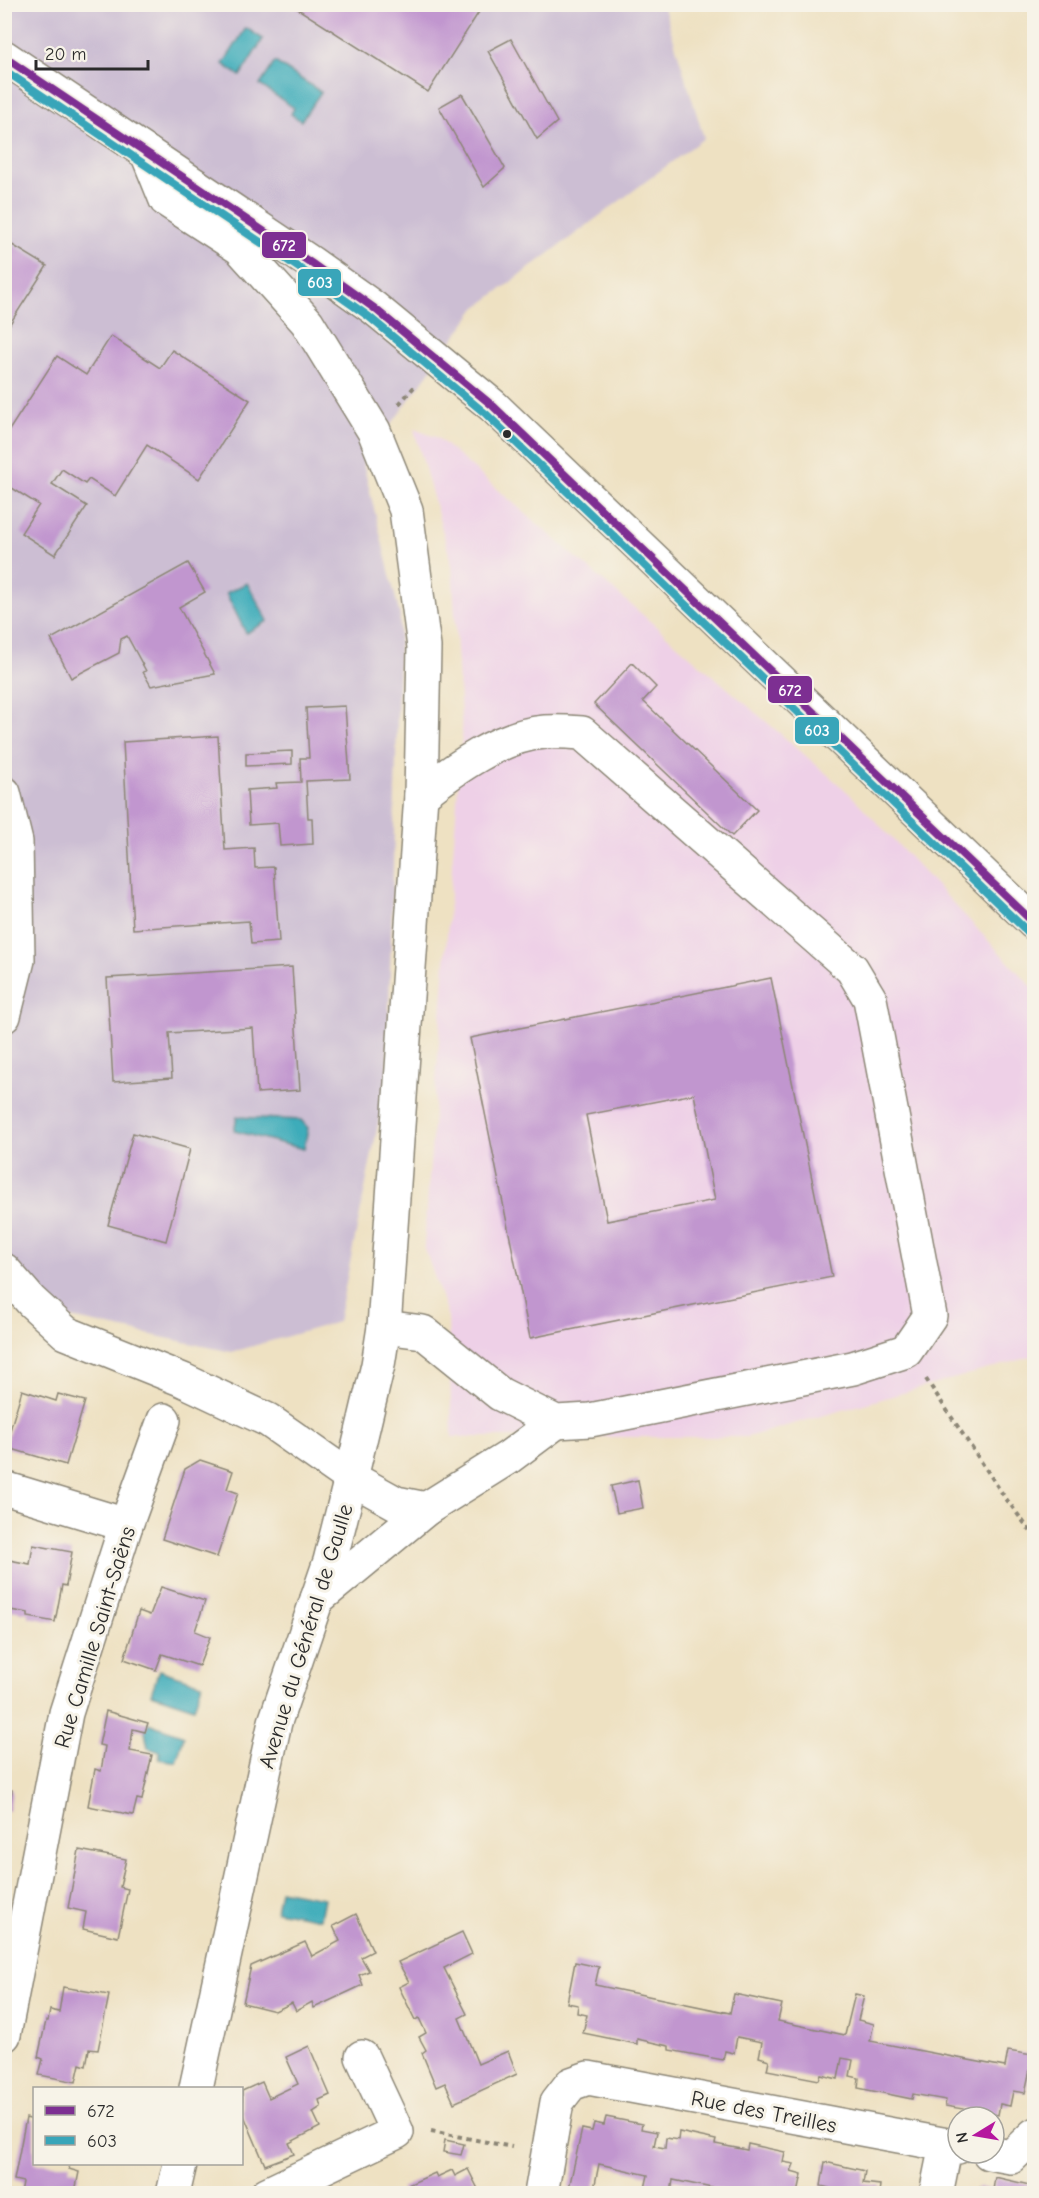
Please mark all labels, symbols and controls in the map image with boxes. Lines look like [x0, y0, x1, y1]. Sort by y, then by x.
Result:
scale bar [36, 33, 148, 71]
text: 20 m [45, 44, 86, 65]
line badge: 672 [261, 231, 307, 259]
text: 672 [272, 237, 296, 255]
line badge: 603 [297, 268, 342, 297]
text: 603 [307, 274, 333, 292]
unlabelled marker [501, 428, 513, 440]
line badge: 672 [767, 675, 813, 704]
text: 672 [778, 682, 802, 700]
line badge: 603 [794, 716, 840, 745]
text: 603 [804, 722, 830, 740]
street label: Avenue du Général de Gaulle [253, 1501, 359, 1772]
street label: Rue Camille Saint-Saëns [49, 1523, 141, 1751]
street label: Rue des Treilles [689, 2085, 839, 2139]
legend [33, 2087, 243, 2165]
text: 672 [87, 2101, 115, 2122]
north arrow [946, 2105, 1006, 2165]
text: 603 [87, 2131, 117, 2152]
text: N [952, 2131, 972, 2145]

